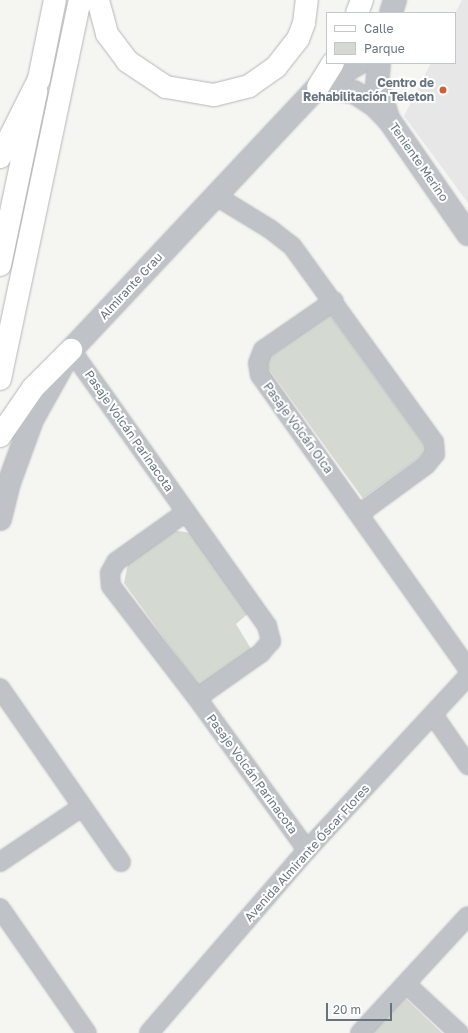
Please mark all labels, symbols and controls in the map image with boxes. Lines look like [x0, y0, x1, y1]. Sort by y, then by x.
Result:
legend [326, 12, 456, 64]
text: Calle [364, 21, 393, 36]
text: Parque [364, 41, 405, 56]
place label: Centro de Rehabilitación Teleton [303, 76, 434, 104]
marker: Centro de Rehabilitación Teleton [437, 84, 449, 96]
street label: Teniente Merino [387, 120, 451, 204]
street label: Almirante Grau [96, 250, 166, 322]
street label: Pasaje Volcán Parinacota [82, 368, 176, 494]
street label: Pasaje Volcán Olca [260, 380, 336, 476]
street label: Pasaje Volcán Parinacota [204, 711, 300, 837]
street label: Avenida Almirante Óscar Flores [242, 781, 372, 925]
scale bar [328, 995, 394, 1021]
text: 20 m [333, 1002, 361, 1017]

